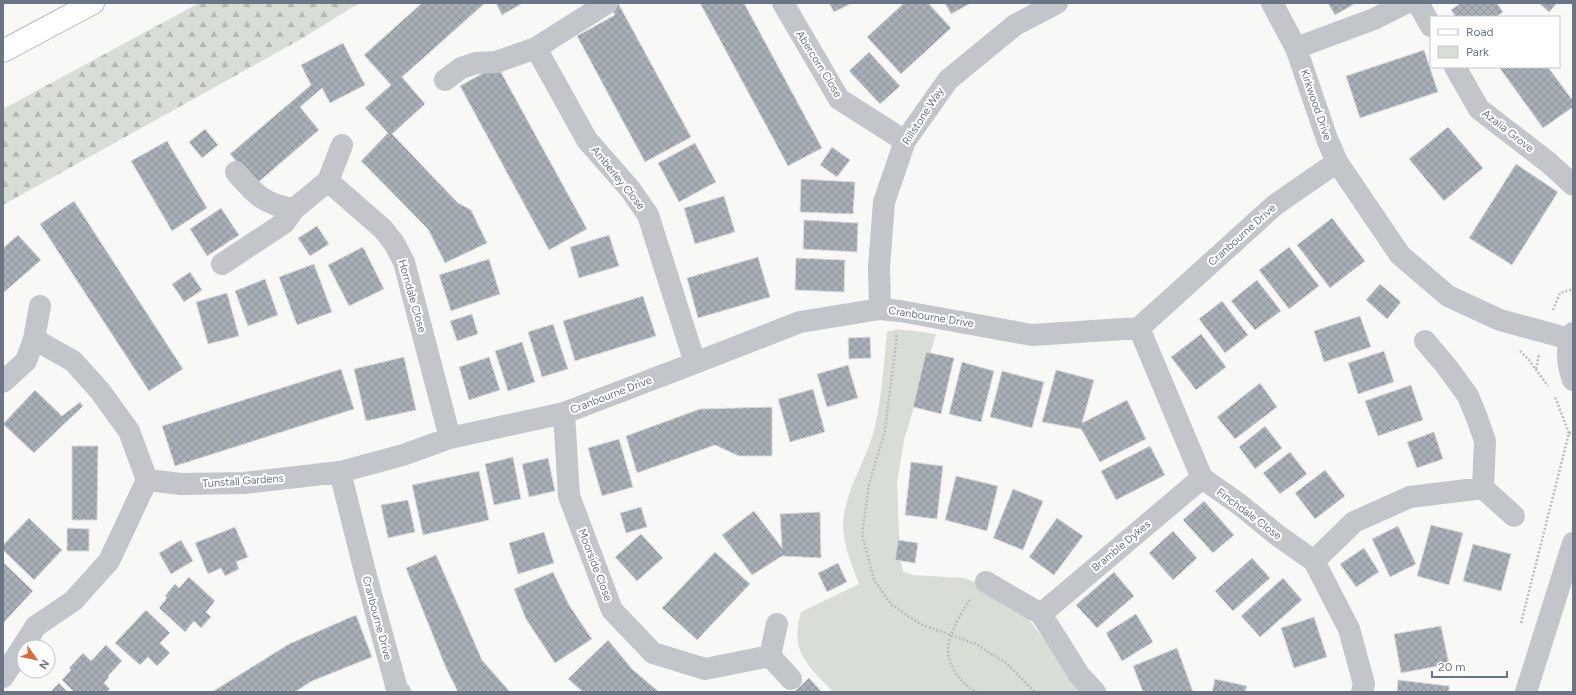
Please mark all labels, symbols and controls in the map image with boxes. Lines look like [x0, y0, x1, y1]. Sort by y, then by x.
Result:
legend [1430, 16, 1560, 68]
text: Road [1466, 25, 1494, 39]
street label: Abercorn Close [793, 28, 845, 100]
text: Park [1466, 45, 1489, 59]
street label: Kirkwood Drive [1298, 68, 1334, 142]
street label: Rillstone Way [900, 85, 947, 147]
street label: Azalia Grove [1480, 107, 1536, 155]
street label: Amberley Close [589, 144, 647, 212]
street label: Cranbourne Drive [1206, 201, 1278, 269]
street label: Horndale Close [395, 258, 429, 334]
street label: Cranbourne Drive [887, 304, 975, 330]
street label: Cranbourne Drive [568, 373, 654, 417]
street label: Tunstall Gardens [202, 472, 284, 490]
street label: Finchdale Close [1214, 485, 1284, 543]
street label: Bramble Dykes [1089, 518, 1153, 574]
street label: Moorside Close [575, 527, 615, 603]
street label: Cranbourne Drive [360, 575, 394, 661]
north arrow [16, 639, 56, 679]
scale bar [1432, 653, 1507, 679]
text: N [36, 657, 52, 671]
text: 20 m [1438, 660, 1466, 674]

